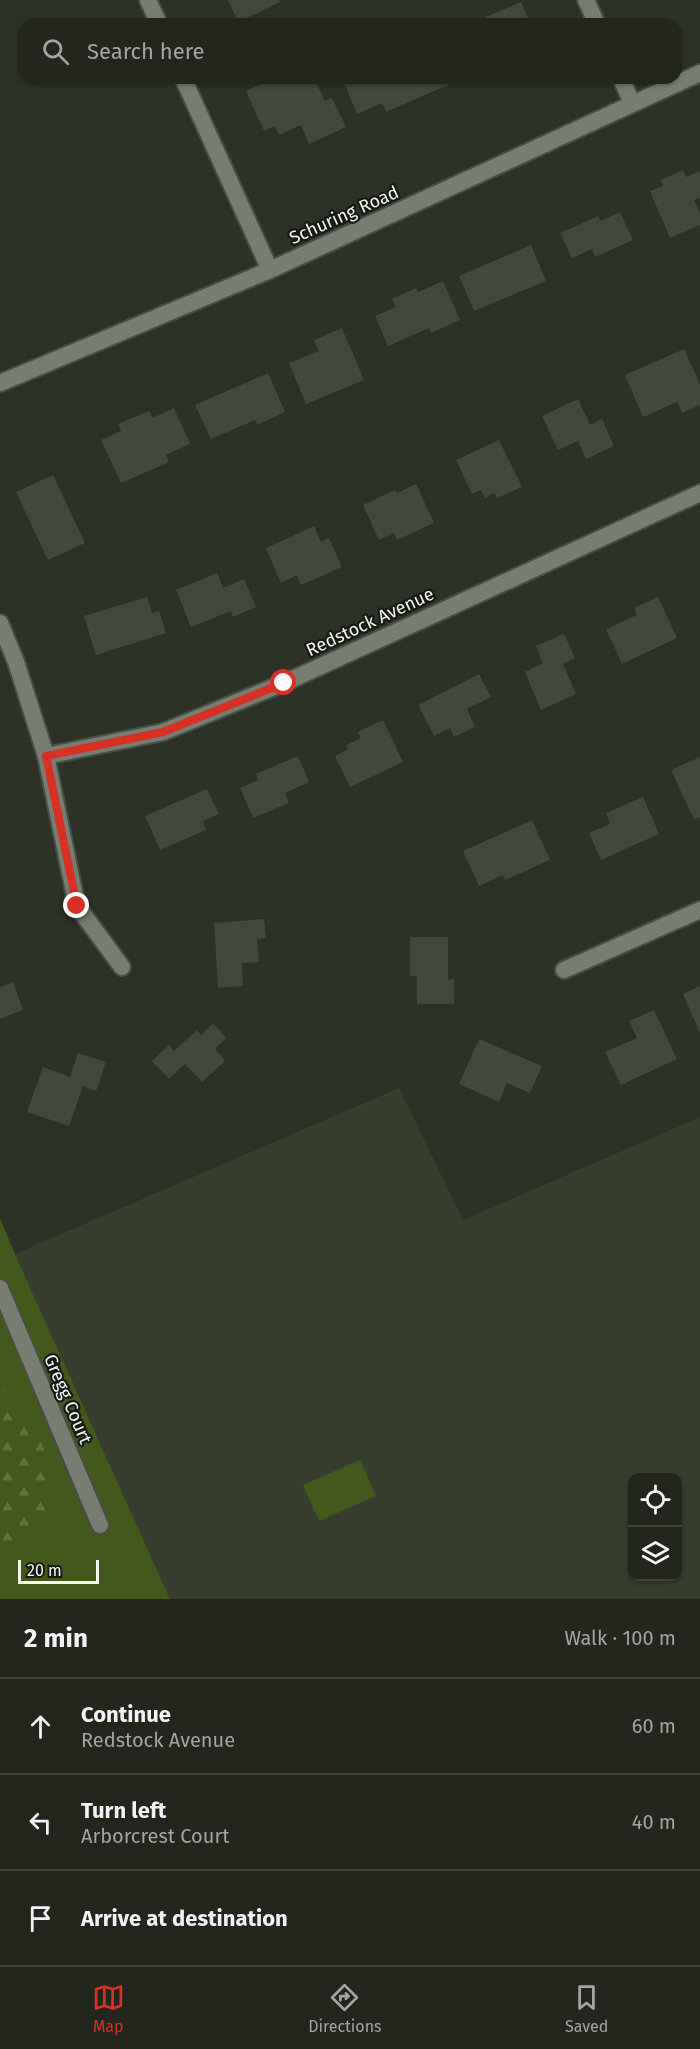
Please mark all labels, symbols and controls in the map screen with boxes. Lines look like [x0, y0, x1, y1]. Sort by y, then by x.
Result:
search box [18, 18, 682, 84]
icon: search [39, 35, 72, 68]
text: Search here [87, 38, 205, 65]
street label: Schuring Road [286, 181, 402, 249]
street label: Redstock Avenue [303, 583, 437, 661]
route start [270, 669, 296, 695]
route end [63, 892, 89, 918]
street label: Gregg Court [39, 1351, 97, 1448]
map controls [628, 1473, 682, 1581]
button: locate [628, 1473, 682, 1527]
button: layers [628, 1527, 682, 1581]
scale bar [18, 1557, 99, 1584]
text: 20 m [27, 1561, 62, 1580]
text: 2 min [24, 1623, 88, 1654]
text: Walk · 100 m [564, 1626, 676, 1650]
text: Continue [81, 1701, 171, 1728]
icon: ahead [24, 1710, 57, 1743]
text: 60 m [632, 1714, 676, 1738]
text: Redstock Avenue [81, 1728, 235, 1752]
text: Turn left [81, 1797, 166, 1824]
icon: left [24, 1806, 57, 1839]
text: 40 m [632, 1810, 676, 1834]
text: Arborcrest Court [81, 1824, 229, 1848]
icon: arrive [24, 1902, 57, 1935]
text: Arrive at destination [81, 1905, 288, 1932]
tab: Map [92, 1981, 125, 2036]
tab: Directions [308, 1981, 382, 2036]
tab: Saved [565, 1981, 608, 2036]

